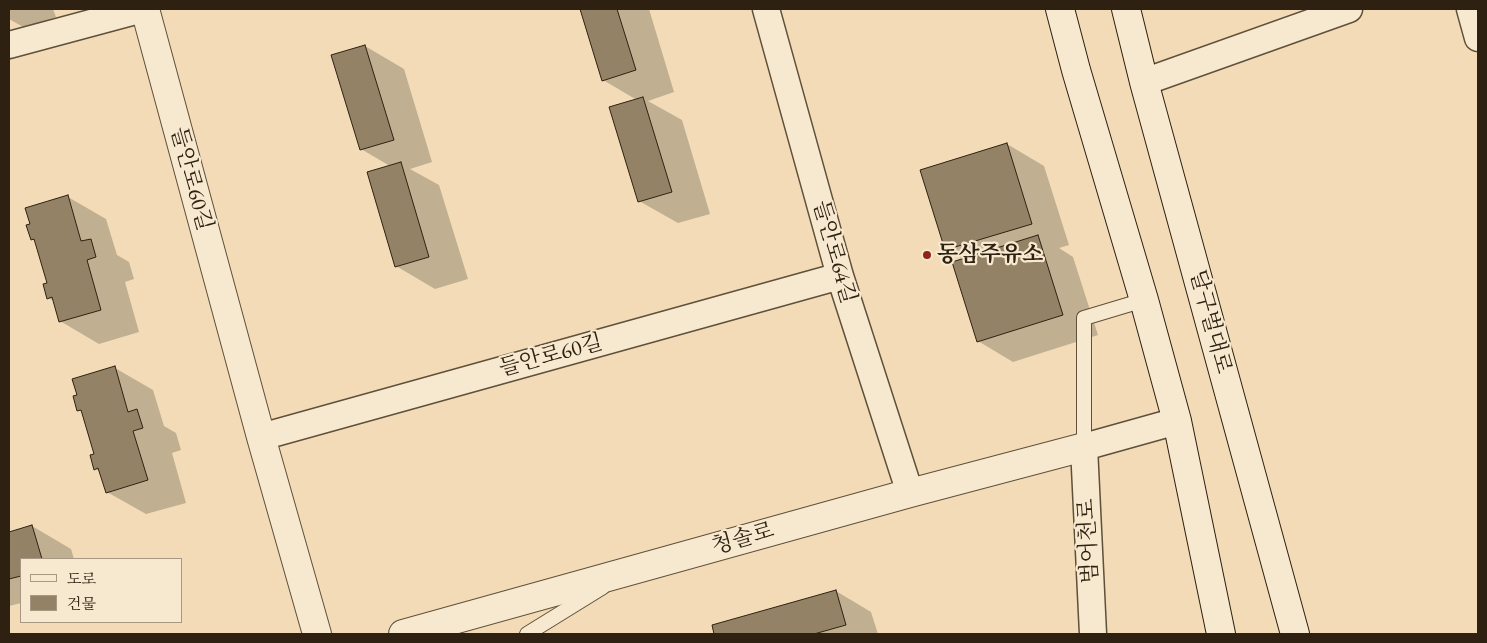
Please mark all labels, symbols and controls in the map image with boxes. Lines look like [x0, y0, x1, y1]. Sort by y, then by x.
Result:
street label: 들안로60길 [165, 124, 217, 234]
street label: 들안로64길 [807, 197, 861, 307]
place label: 동삼주유소 [937, 242, 1043, 268]
marker: 동삼주유소 [921, 249, 933, 261]
street label: 달구벌대로 [1183, 267, 1237, 377]
street label: 들안로60길 [496, 330, 606, 382]
street label: 범어천로 [1074, 498, 1104, 584]
street label: 청솔로 [709, 518, 777, 560]
legend [20, 558, 182, 623]
text: 도로 [67, 569, 96, 588]
text: 건물 [67, 594, 96, 613]

